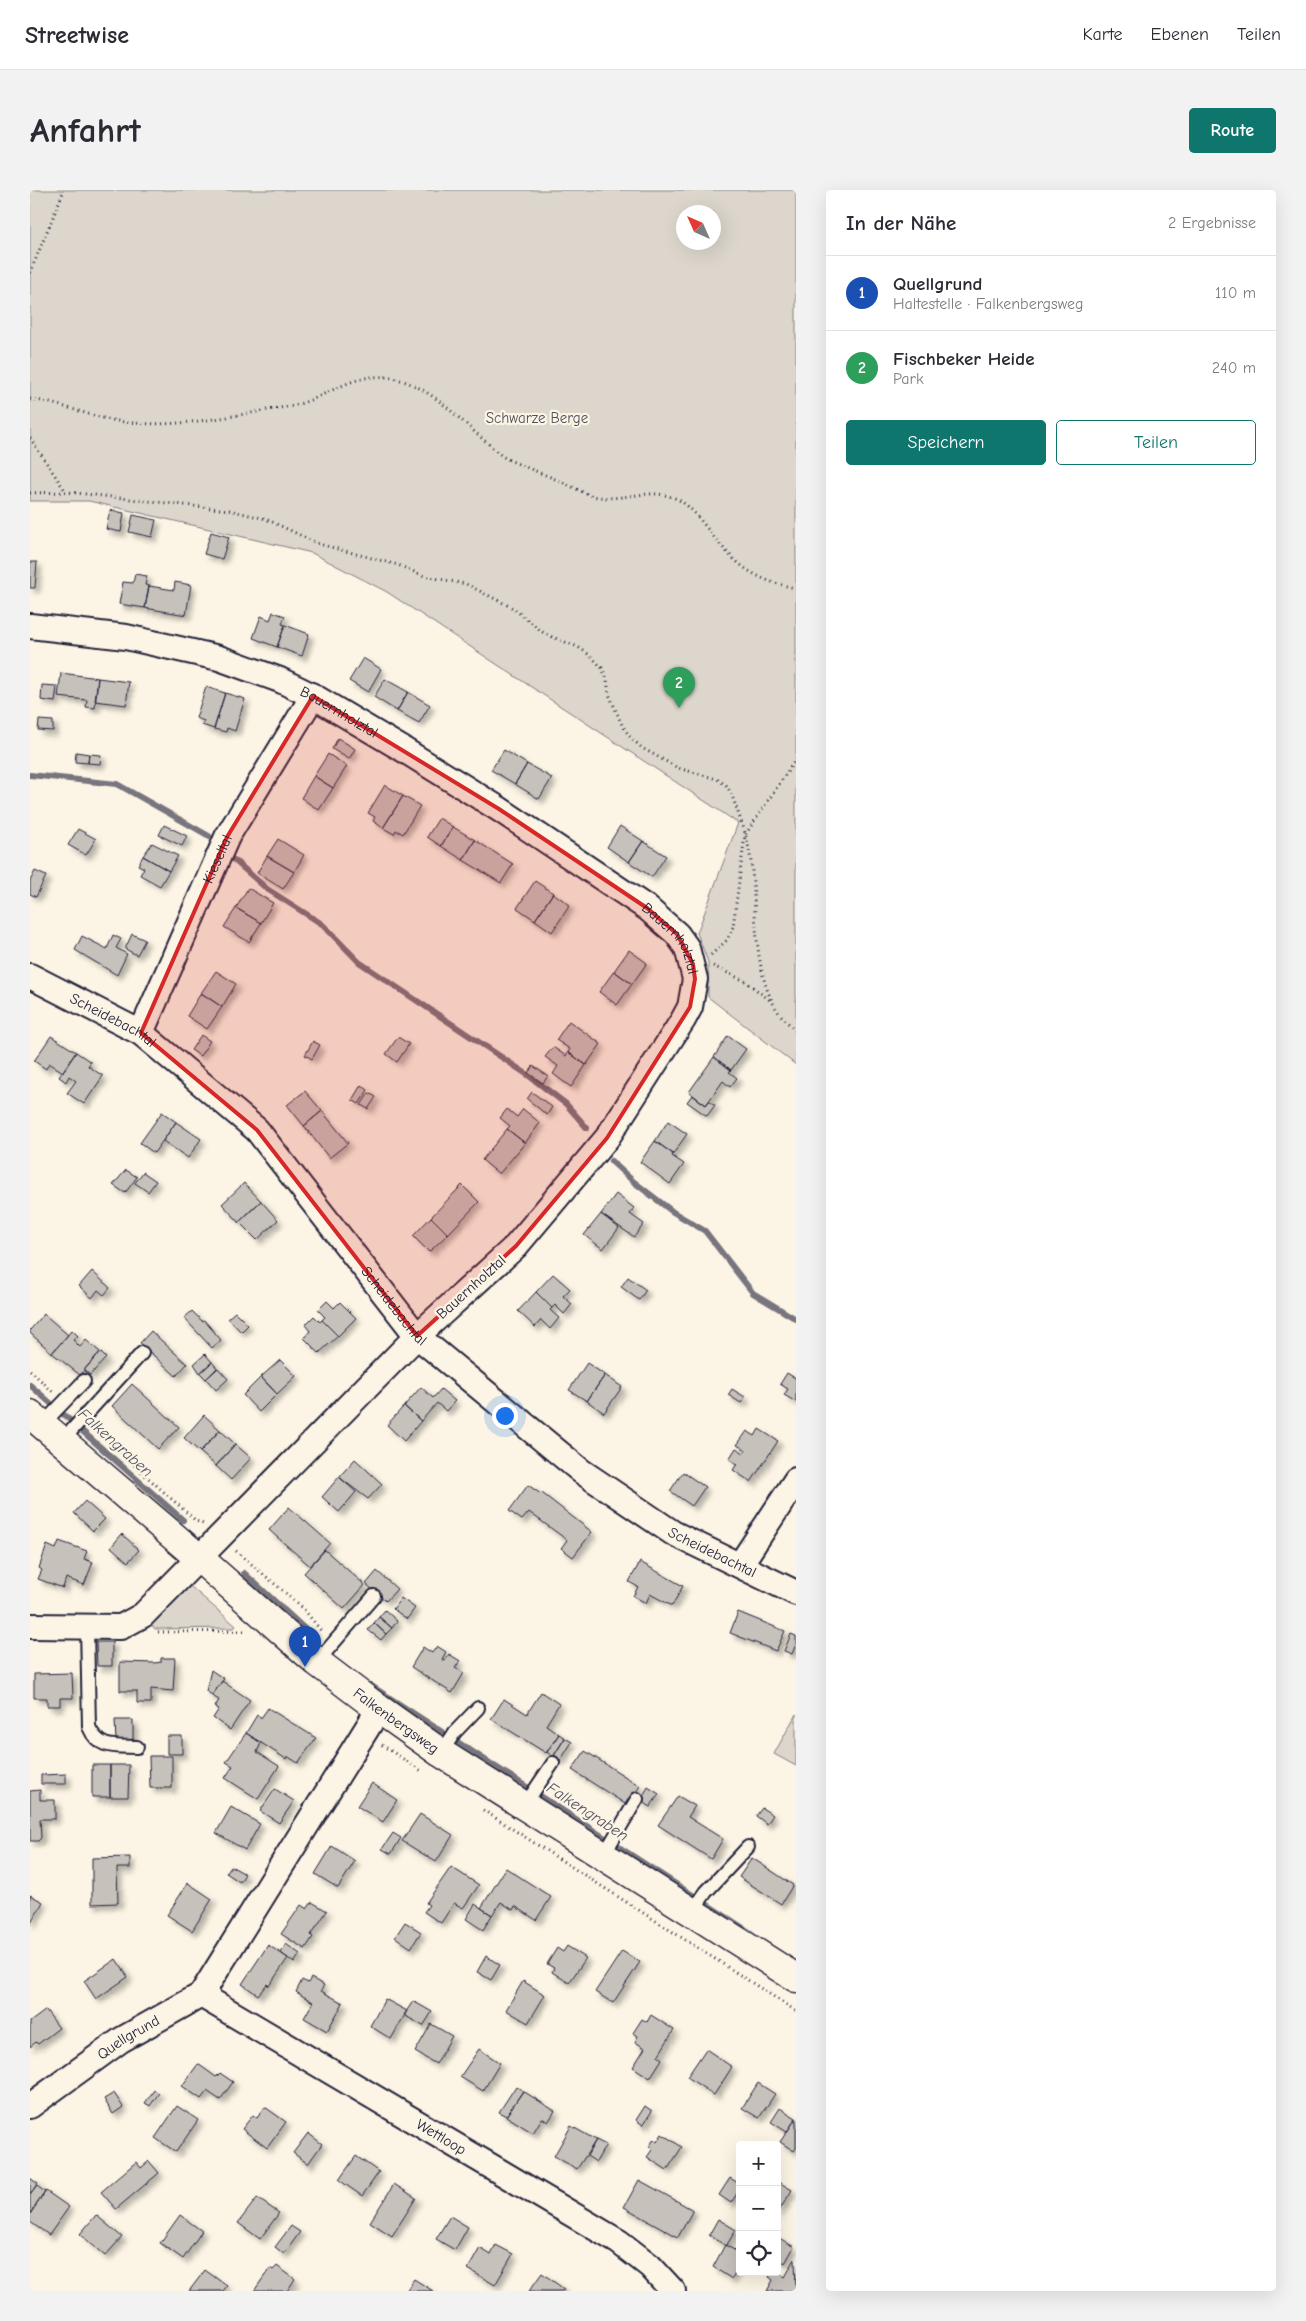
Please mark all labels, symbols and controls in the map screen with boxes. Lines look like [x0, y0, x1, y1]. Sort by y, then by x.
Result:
text: Streetwise [25, 21, 129, 49]
text: Karte [1082, 24, 1123, 45]
text: Ebenen [1151, 24, 1209, 45]
text: Teilen [1237, 24, 1281, 45]
button: Route [1189, 108, 1276, 153]
text: Anfahrt [30, 110, 141, 151]
north arrow [676, 205, 721, 250]
text: In der Nähe [846, 211, 956, 235]
text: 2 Ergebnisse [1168, 214, 1256, 232]
text: Quellgrund [893, 273, 983, 295]
text: 1 [859, 284, 865, 302]
text: 110 m [1215, 284, 1256, 302]
text: Haltestelle · Falkenbergsweg [893, 295, 1083, 313]
text: Fischbeker Heide [893, 348, 1034, 370]
text: 2 [858, 359, 866, 377]
text: 240 m [1212, 359, 1256, 377]
text: Park [893, 370, 924, 388]
park label: Schwarze Berge [486, 409, 589, 427]
button: Speichern [846, 420, 1046, 465]
button: Teilen [1056, 420, 1256, 465]
pin: 2 [663, 667, 695, 708]
street label: Bauernholztal [297, 682, 381, 742]
street label: Kieseltal [199, 832, 236, 886]
street label: Bauernholztal [638, 899, 702, 976]
street label: Scheidebachtal [67, 989, 160, 1051]
street label: Bauernholztal [433, 1251, 509, 1323]
street label: Scheidebachtal [357, 1263, 431, 1349]
your location [492, 1403, 518, 1429]
water label: Falkengraben [75, 1405, 156, 1481]
street label: Scheidebachtal [665, 1523, 759, 1581]
pin: 1 [289, 1626, 321, 1667]
street label: Falkenbergsweg [350, 1684, 442, 1758]
water label: Falkengraben [543, 1779, 632, 1845]
street label: Quellgrund [93, 2011, 163, 2063]
street label: Wettloop [413, 2115, 470, 2159]
map controls [736, 2141, 781, 2276]
button: + [736, 2141, 781, 2186]
button: − [736, 2186, 781, 2231]
button: locate [736, 2231, 781, 2276]

